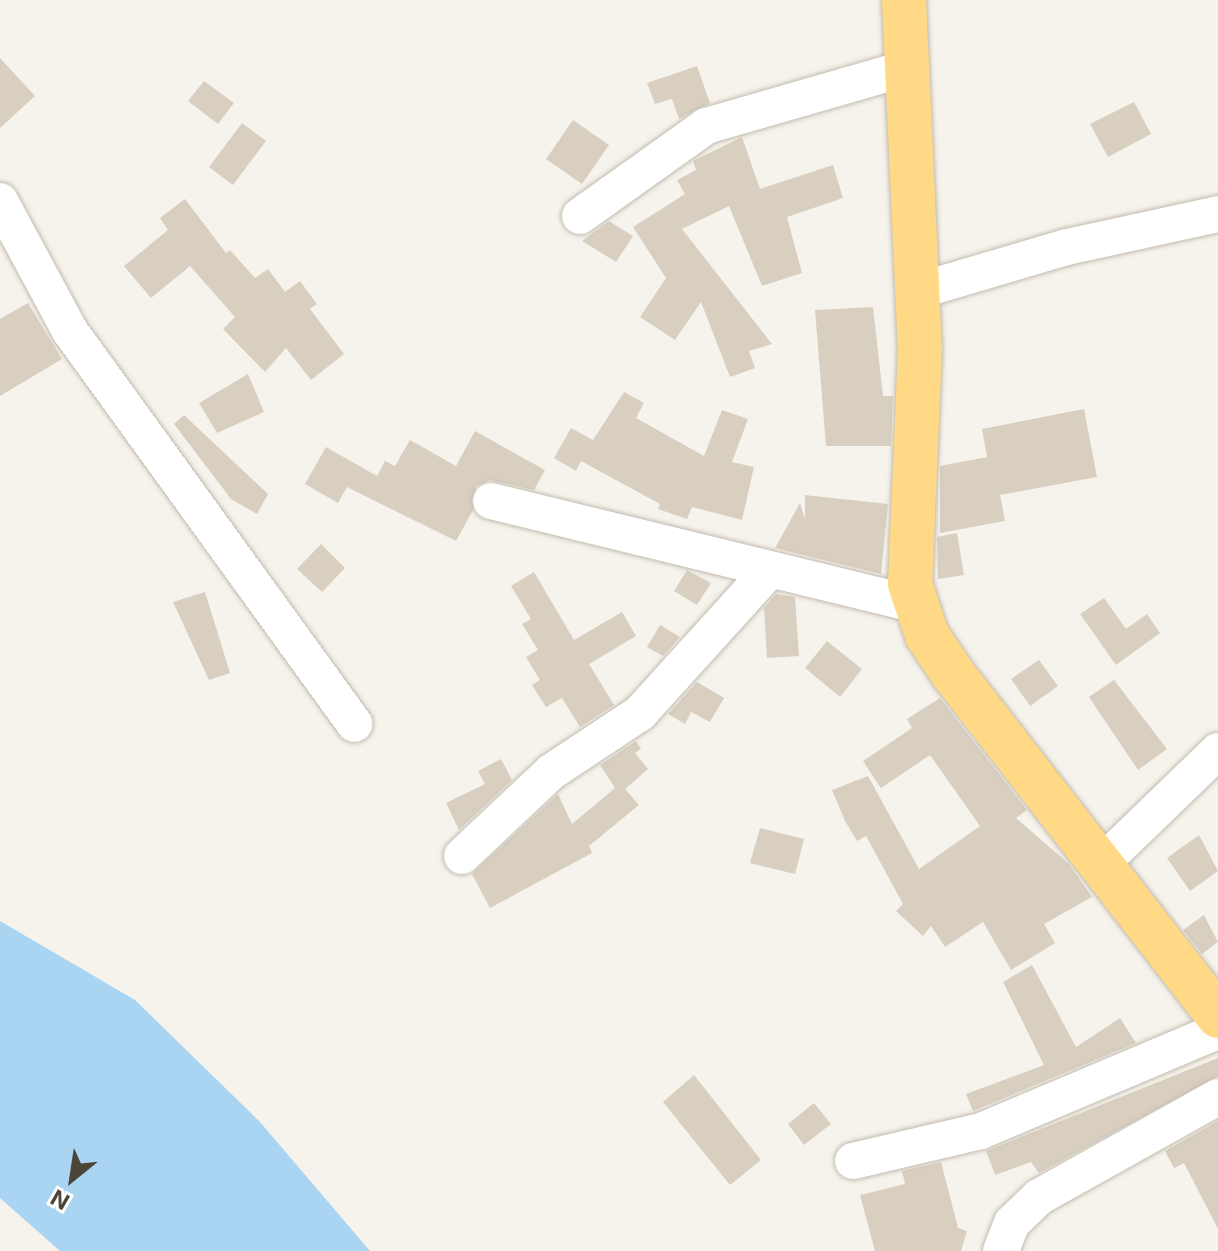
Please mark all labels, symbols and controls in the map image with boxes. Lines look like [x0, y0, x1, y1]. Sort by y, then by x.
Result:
north arrow [32, 1139, 112, 1219]
text: N [46, 1184, 74, 1215]

